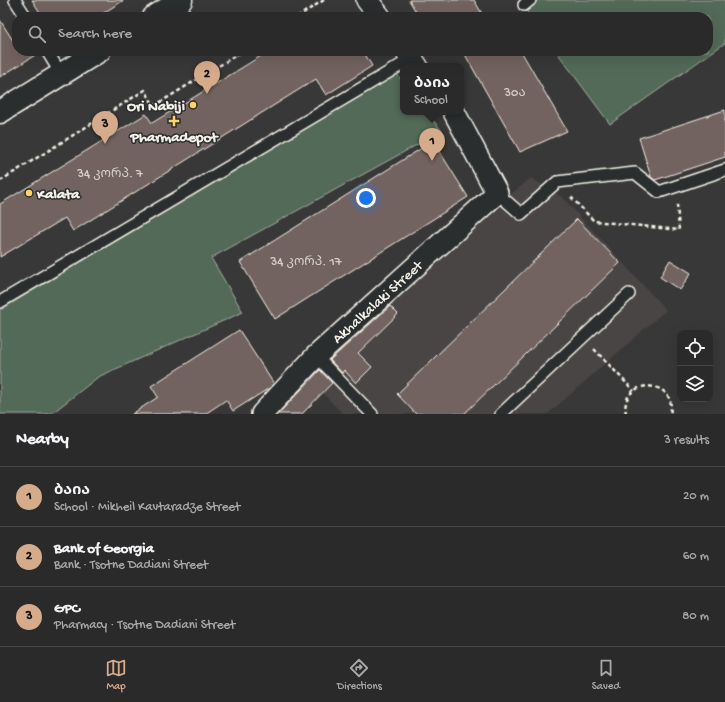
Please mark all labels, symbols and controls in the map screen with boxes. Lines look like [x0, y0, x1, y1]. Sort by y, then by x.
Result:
search box [12, 12, 713, 56]
icon: search [26, 23, 48, 45]
text: Search here [58, 25, 132, 43]
pin: 2 [194, 61, 220, 94]
popup [400, 63, 464, 115]
text: ბაია [414, 75, 450, 93]
house number: 30ა [503, 86, 526, 101]
text: School [414, 93, 448, 108]
place label: Ori Nabiji [127, 98, 185, 116]
marker: Ori Nabiji [188, 100, 198, 110]
pin: 3 [92, 111, 118, 144]
marker: Pharmadepot [169, 116, 179, 126]
pin: 1 [419, 128, 445, 161]
place label: Pharmadepot [130, 129, 219, 147]
house number: 34 კორპ. 7 [76, 167, 144, 182]
place label: Kalata [36, 186, 80, 204]
marker: Kalata [24, 188, 34, 198]
your location [356, 188, 376, 208]
house number: 34 კორპ. 17 [270, 255, 343, 270]
street label: Akhalkalaki Street [329, 256, 428, 348]
map controls [677, 330, 713, 402]
button: locate [677, 330, 713, 366]
button: layers [677, 366, 713, 402]
text: Nearby [16, 430, 69, 450]
text: 3 results [664, 433, 709, 448]
text: ბაია [54, 482, 90, 500]
text: 1 [26, 489, 32, 504]
text: 20 m [683, 489, 709, 504]
text: School · Mikheil Kavtaradze Street [54, 500, 240, 515]
text: Bank of Georgia [54, 540, 154, 558]
text: 2 [26, 549, 32, 564]
text: 60 m [683, 549, 709, 564]
text: Bank · Tsotne Dadiani Street [54, 558, 208, 573]
text: GPC [54, 600, 80, 618]
text: 3 [26, 609, 32, 624]
text: 80 m [682, 609, 709, 624]
text: Pharmacy · Tsotne Dadiani Street [54, 618, 235, 633]
tab: Map [105, 657, 127, 693]
tab: Directions [337, 657, 382, 693]
tab: Saved [592, 657, 620, 693]

